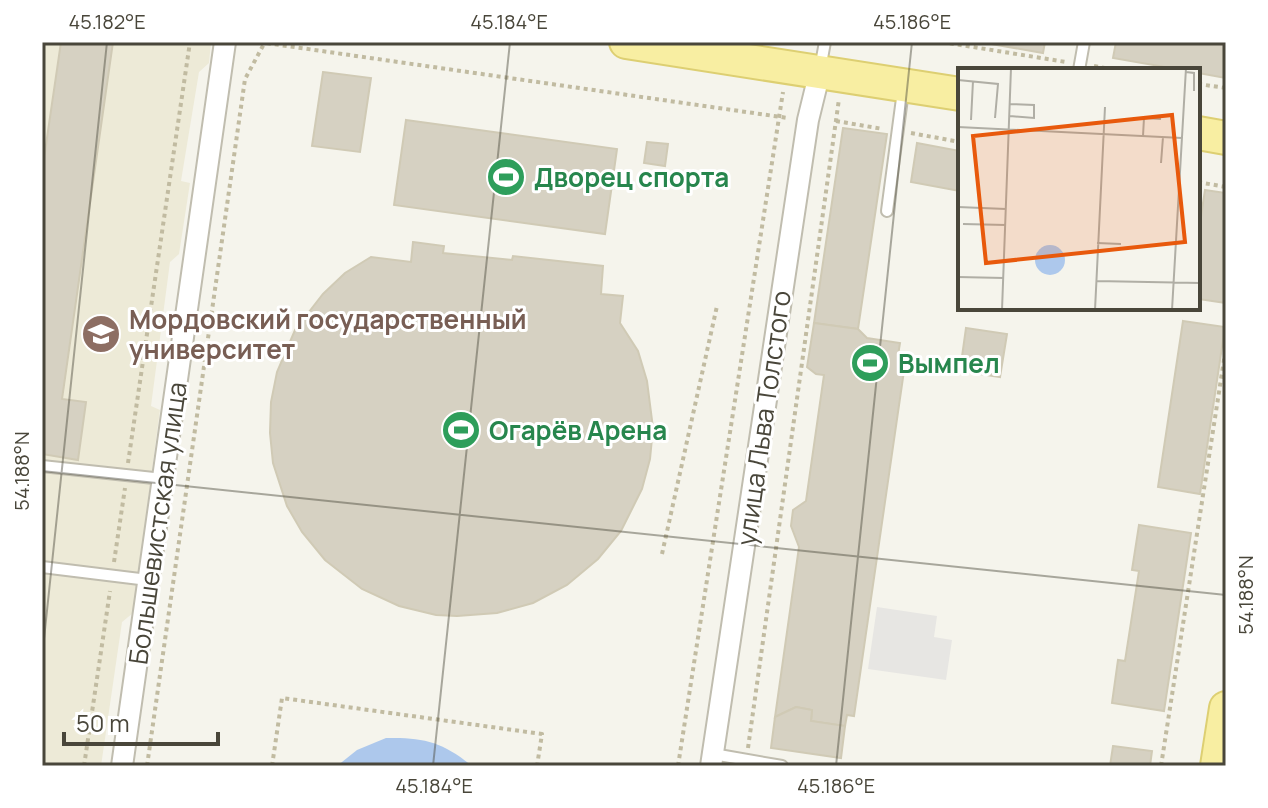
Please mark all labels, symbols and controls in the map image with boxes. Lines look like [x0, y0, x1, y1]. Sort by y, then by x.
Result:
text: 45.182°E [68, 8, 146, 35]
text: 45.184°E [470, 8, 548, 35]
text: 45.186°E [873, 8, 951, 35]
inset map [958, 68, 1200, 310]
sports icon: Дворец cпорта [485, 156, 527, 198]
place label: Дворец cпорта [534, 159, 729, 195]
street label: улица Льва Толстого [727, 288, 799, 548]
place label: Мордовский государственный университет [129, 301, 527, 367]
school or university icon: Мордовский государственный университет [80, 313, 122, 355]
sports icon: Вымпел [849, 342, 891, 384]
place label: Вымпел [898, 345, 1000, 381]
street label: Большевистская улица [119, 379, 195, 667]
sports icon: Огарёв Арена [440, 409, 482, 451]
place label: Огарёв Арена [489, 412, 667, 448]
text: 54.188°N [8, 431, 35, 511]
text: 54.188°N [1232, 555, 1259, 635]
scale bar [64, 696, 218, 746]
text: 50 m [76, 706, 130, 739]
text: 45.184°E [395, 772, 473, 799]
text: 45.186°E [797, 772, 875, 799]

